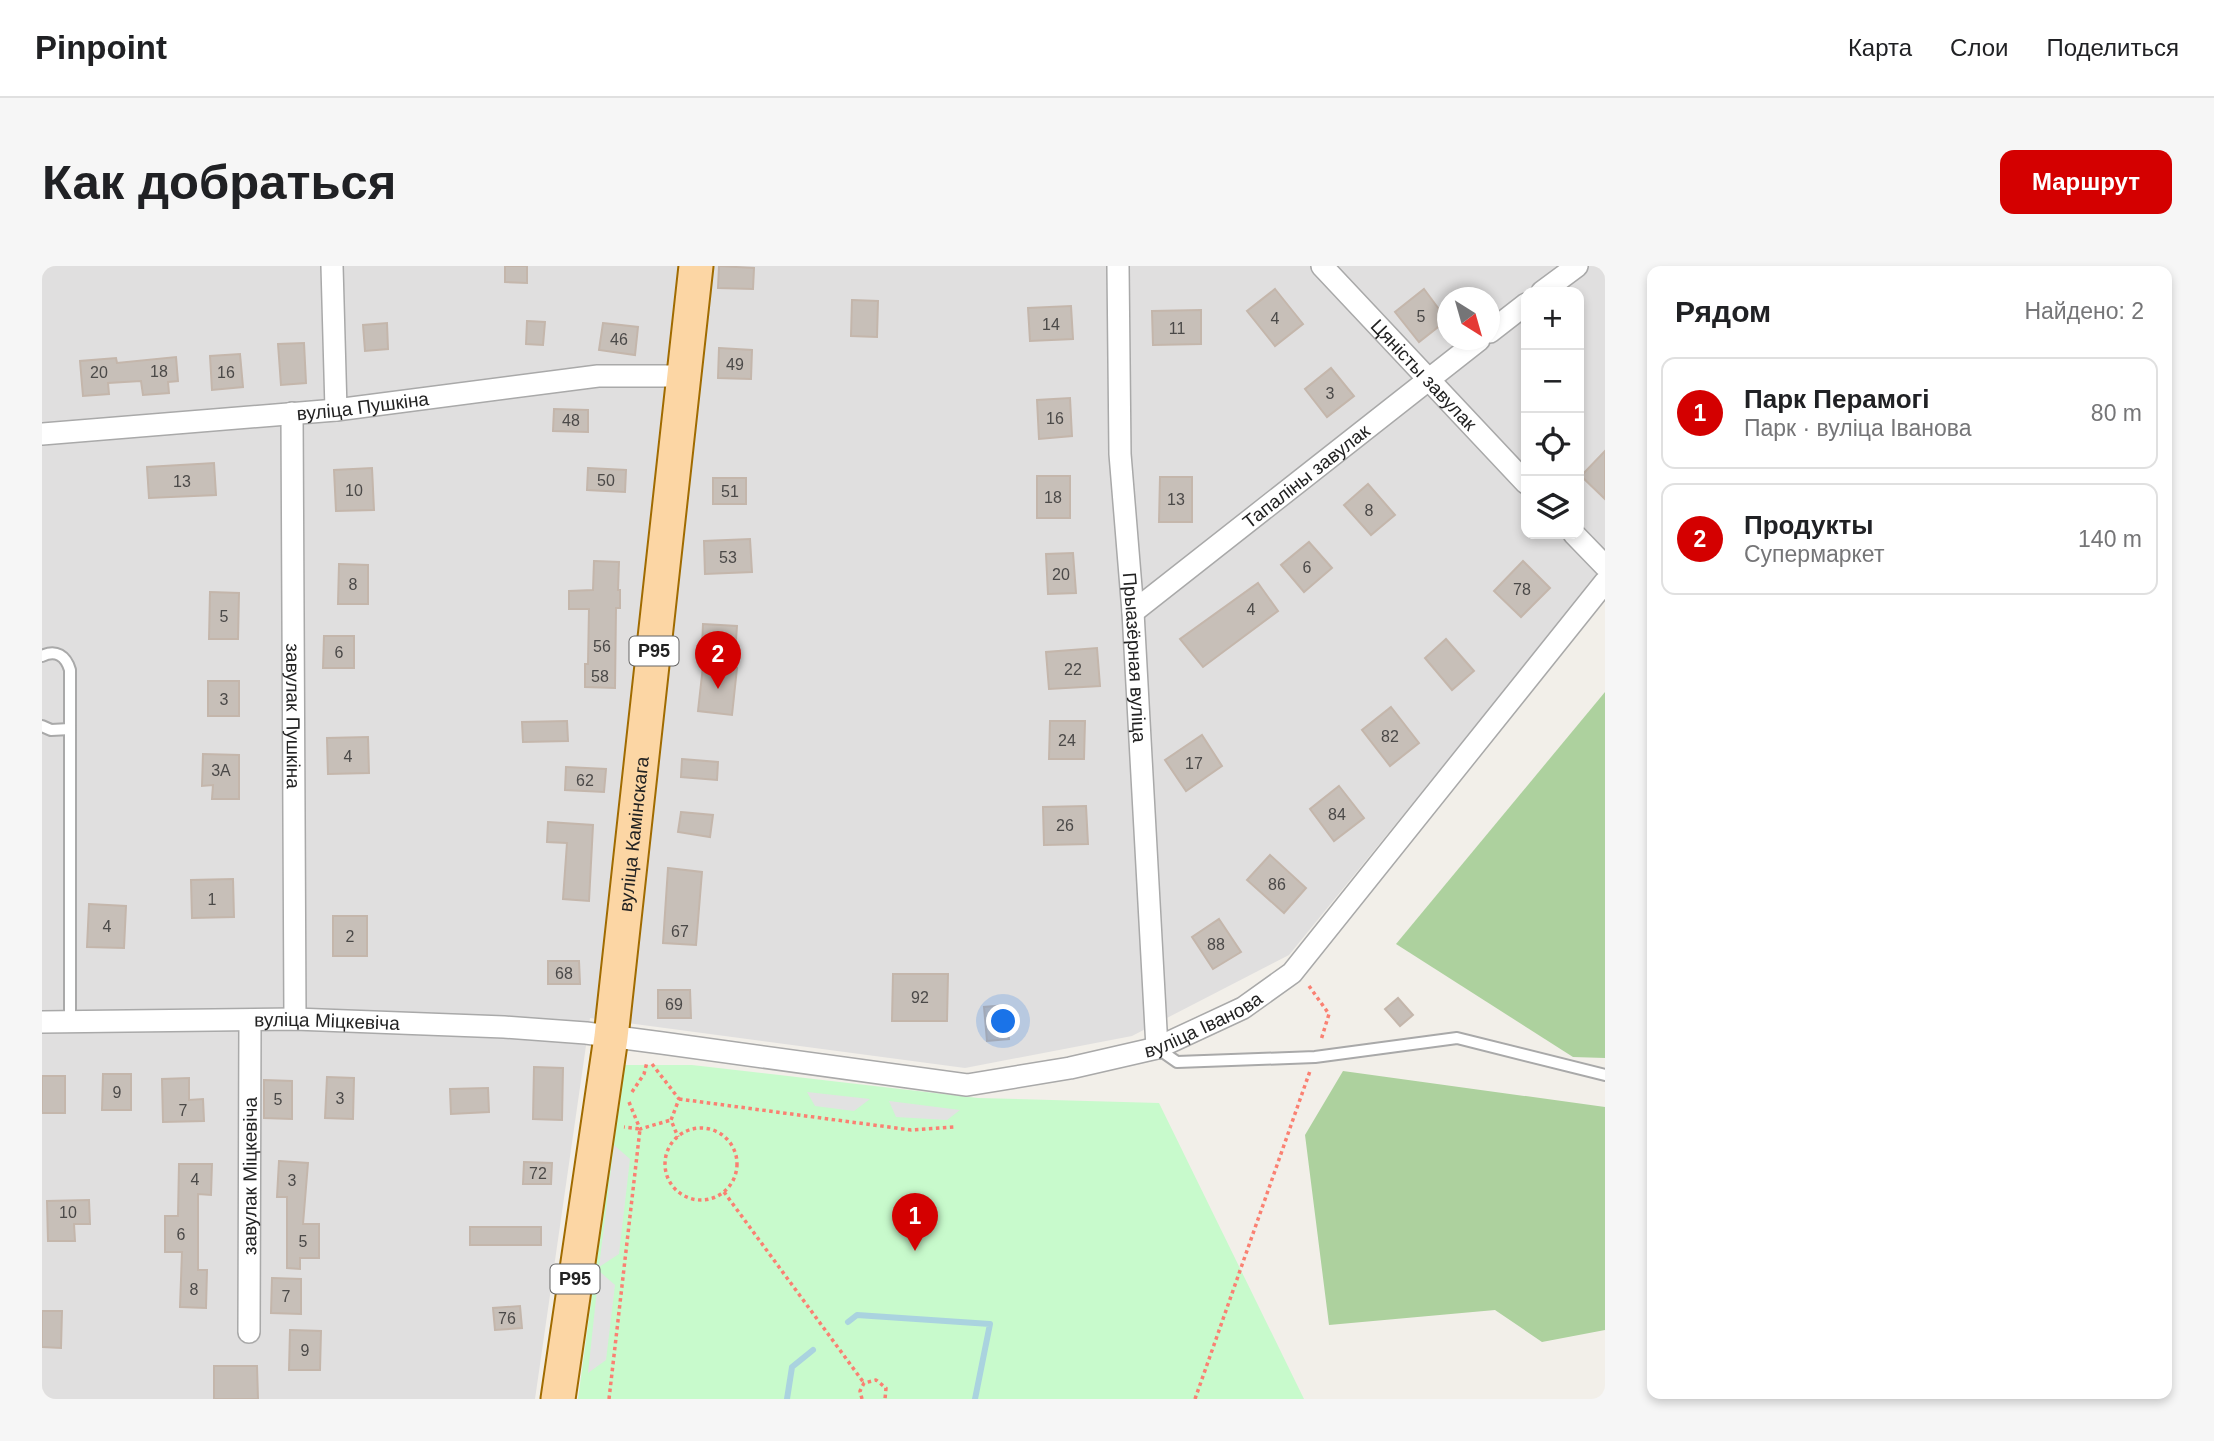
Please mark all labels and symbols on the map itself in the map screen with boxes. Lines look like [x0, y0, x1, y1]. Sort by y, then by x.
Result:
north arrow [1437, 287, 1500, 350]
house number: 5 [1417, 308, 1426, 325]
house number: 4 [1271, 310, 1280, 327]
street label: Цяністы завулак [1367, 315, 1481, 435]
house number: 14 [1042, 316, 1060, 333]
house number: 11 [1169, 320, 1185, 337]
house number: 46 [610, 331, 628, 348]
house number: 49 [726, 356, 744, 373]
house number: 18 [150, 363, 168, 380]
house number: 20 [90, 364, 108, 381]
house number: 16 [217, 364, 235, 381]
house number: 3 [1326, 385, 1335, 402]
street label: вуліца Пушкіна [296, 388, 431, 424]
house number: 16 [1046, 410, 1064, 427]
house number: 48 [562, 412, 580, 429]
street label: Тапаліны завулак [1239, 420, 1374, 533]
house number: 50 [597, 472, 615, 489]
house number: 13 [173, 473, 191, 490]
house number: 10 [345, 482, 363, 499]
house number: 51 [721, 483, 739, 500]
house number: 18 [1044, 489, 1062, 506]
house number: 13 [1167, 491, 1185, 508]
house number: 8 [1365, 502, 1374, 519]
house number: 53 [719, 549, 737, 566]
house number: 6 [1303, 559, 1312, 576]
house number: 20 [1052, 566, 1070, 583]
street label: Прыазёрная вуліца [1119, 572, 1150, 743]
house number: 8 [349, 576, 358, 593]
house number: 78 [1513, 581, 1531, 598]
house number: 4 [1247, 601, 1256, 618]
house number: 5 [220, 608, 229, 625]
pin: 2 [695, 631, 741, 689]
road number: Р95 [630, 636, 678, 666]
house number: 56 [593, 638, 611, 655]
street label: завулак Пушкіна [282, 643, 304, 789]
house number: 6 [335, 644, 344, 661]
house number: 22 [1064, 661, 1082, 678]
house number: 58 [591, 668, 609, 685]
house number: 3 [220, 691, 229, 708]
house number: 82 [1381, 728, 1399, 745]
house number: 24 [1058, 732, 1076, 749]
house number: 4 [344, 748, 353, 765]
street label: вуліца Камінскага [615, 755, 653, 913]
house number: 17 [1185, 755, 1203, 772]
house number: 3А [211, 762, 231, 779]
house number: 62 [576, 772, 594, 789]
house number: 84 [1328, 806, 1346, 823]
house number: 26 [1056, 817, 1074, 834]
house number: 86 [1268, 876, 1286, 893]
house number: 1 [208, 891, 217, 908]
house number: 4 [103, 918, 112, 935]
house number: 67 [671, 923, 689, 940]
house number: 2 [346, 928, 355, 945]
house number: 88 [1207, 936, 1225, 953]
house number: 68 [555, 965, 573, 982]
street label: вуліца Іванова [1142, 988, 1267, 1062]
house number: 92 [911, 989, 929, 1006]
house number: 69 [665, 996, 683, 1013]
your location [986, 1004, 1020, 1038]
street label: вуліца Міцкевіча [254, 1009, 401, 1034]
house number: 9 [113, 1084, 122, 1101]
house number: 3 [336, 1090, 345, 1107]
house number: 5 [274, 1091, 283, 1108]
street label: завулак Міцкевіча [239, 1096, 261, 1255]
house number: 7 [179, 1102, 188, 1119]
house number: 72 [529, 1165, 547, 1182]
house number: 4 [191, 1171, 200, 1188]
house number: 3 [288, 1172, 297, 1189]
pin: 1 [892, 1193, 938, 1251]
house number: 10 [59, 1204, 77, 1221]
house number: 6 [177, 1226, 186, 1243]
house number: 5 [299, 1233, 308, 1250]
road number: Р95 [550, 1264, 600, 1294]
house number: 8 [190, 1281, 199, 1298]
house number: 7 [282, 1288, 291, 1305]
house number: 76 [498, 1310, 516, 1327]
house number: 9 [301, 1342, 310, 1359]

